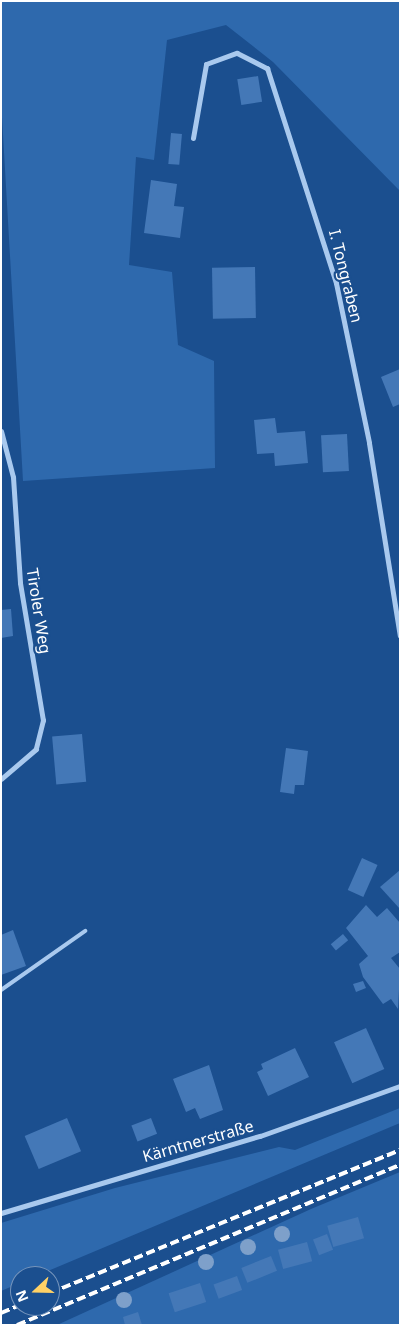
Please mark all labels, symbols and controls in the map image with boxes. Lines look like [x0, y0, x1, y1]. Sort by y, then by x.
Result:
street label: I. Tongraben [325, 228, 367, 324]
street label: Tiroler Weg [23, 567, 55, 655]
street label: Kärntnerstraße [140, 1116, 256, 1166]
north arrow [10, 1266, 60, 1316]
text: N [11, 1287, 32, 1305]

